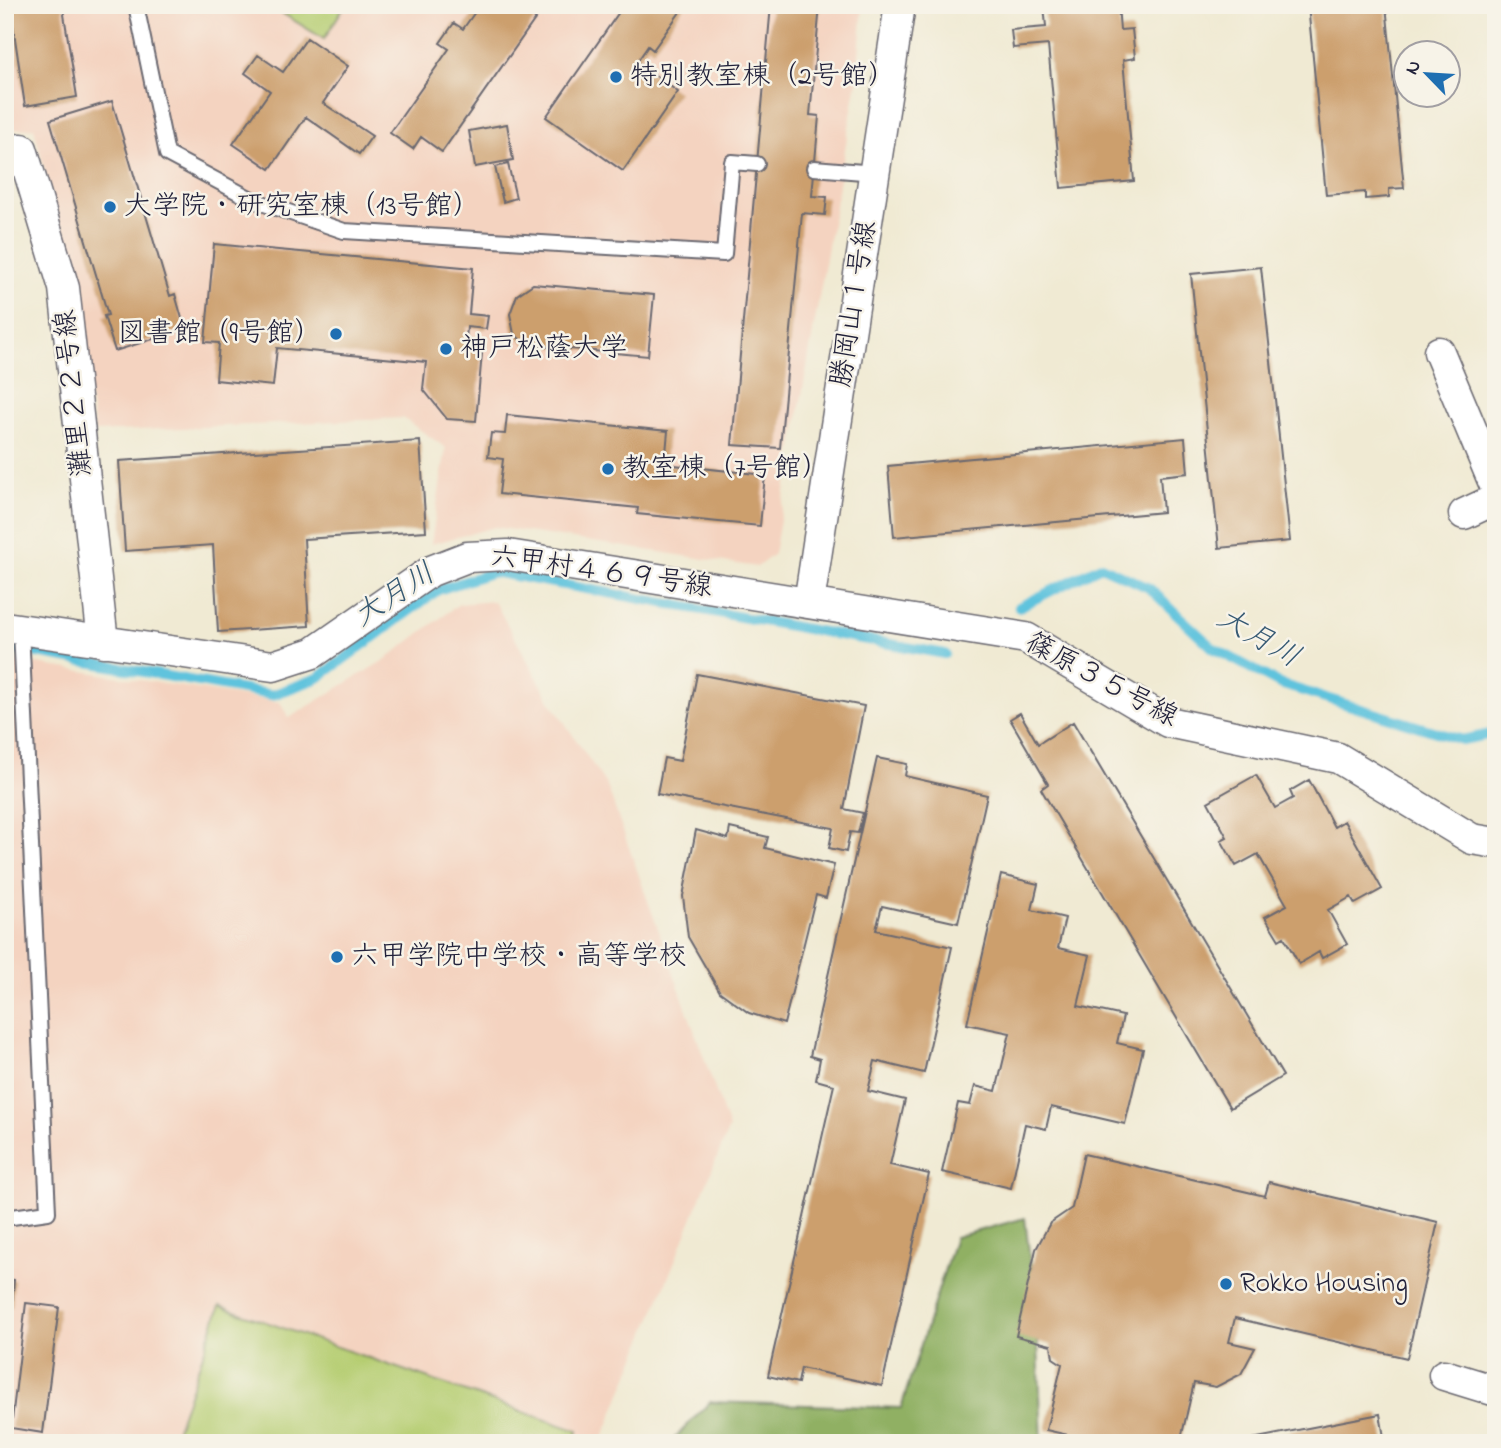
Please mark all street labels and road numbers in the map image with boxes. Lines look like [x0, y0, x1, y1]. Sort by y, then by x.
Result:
street label: 勝岡山１号線 [822, 218, 888, 390]
street label: 灘里２２号線 [46, 307, 104, 479]
street label: 六甲村４６９号線 [487, 537, 715, 609]
street label: 篠原３５号線 [1017, 623, 1185, 739]

